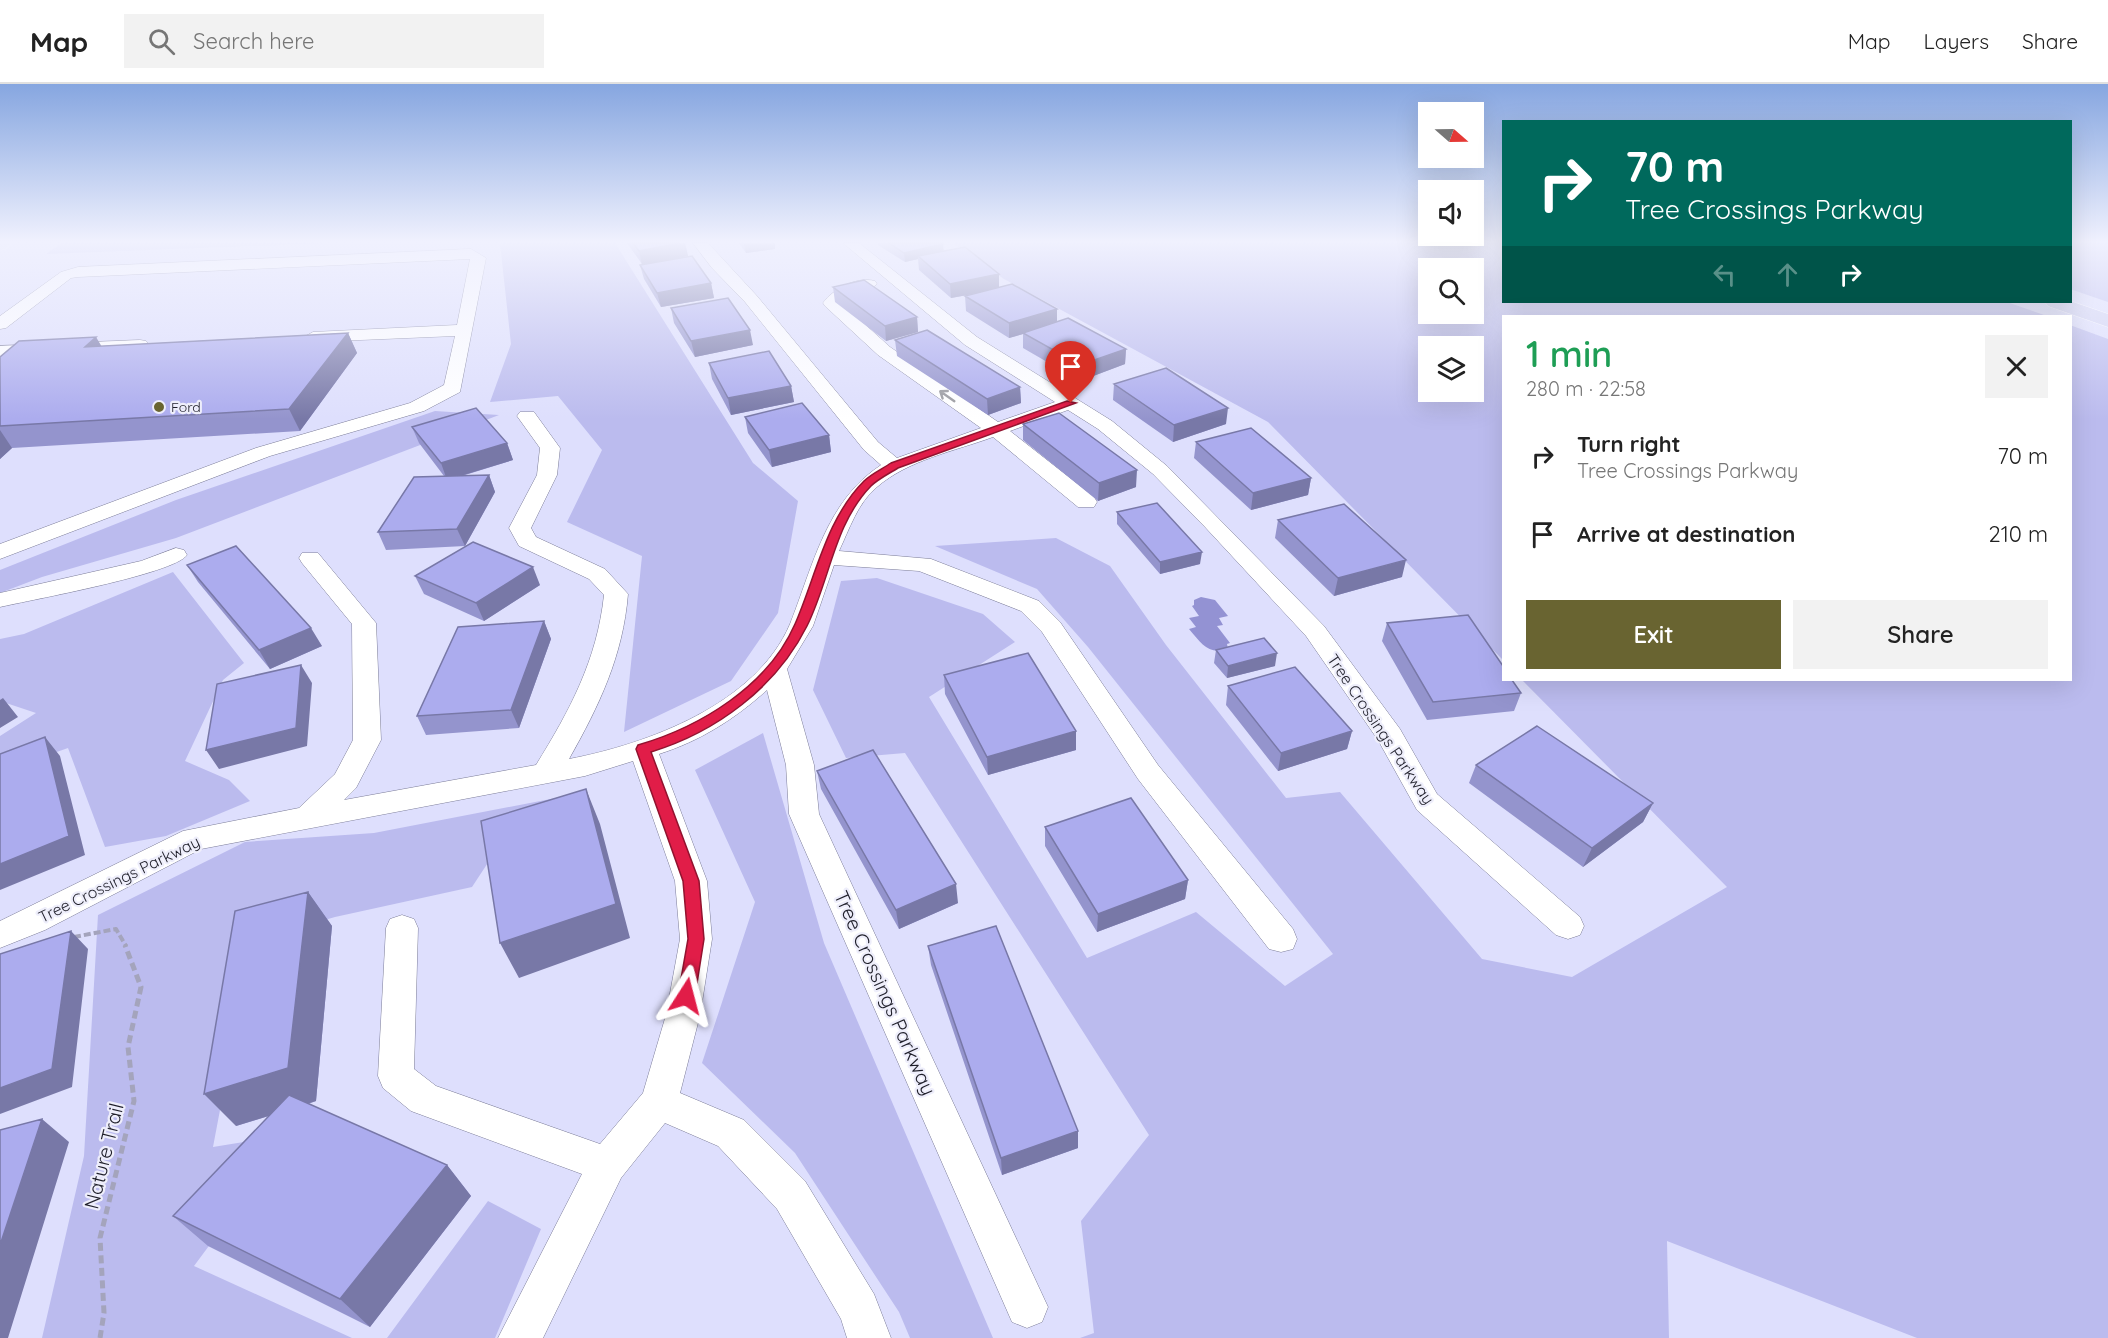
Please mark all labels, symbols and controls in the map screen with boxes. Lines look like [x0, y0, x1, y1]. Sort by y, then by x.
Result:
search box [124, 14, 544, 68]
text: Map [30, 24, 88, 59]
icon: search [145, 25, 178, 58]
text: Search here [193, 27, 315, 55]
text: Map [1848, 28, 1891, 54]
text: Layers [1924, 28, 1989, 54]
text: Share [2022, 28, 2078, 54]
north arrow [1418, 102, 1484, 168]
map controls [1418, 102, 1484, 402]
text: 70 m [1625, 140, 1724, 193]
icon: right [1526, 144, 1604, 222]
button: sound [1418, 180, 1484, 246]
text: Tree Crossings Parkway [1625, 192, 1924, 226]
button: search [1418, 258, 1484, 324]
icon: left [1708, 258, 1741, 291]
icon: ahead [1771, 258, 1804, 291]
icon: right [1834, 258, 1867, 291]
text: 1 min [1526, 331, 1612, 376]
button: close [1985, 335, 2048, 398]
button: layers [1418, 336, 1484, 402]
pin [1045, 341, 1096, 403]
icon: arrive [1054, 350, 1087, 383]
text: 280 m · 22:58 [1526, 376, 1646, 401]
one-way arrow [940, 389, 956, 402]
place label: Ford [171, 398, 201, 416]
marker: Ford [152, 400, 166, 414]
text: Turn right [1577, 430, 1681, 458]
icon: right [1526, 440, 1559, 473]
text: 70 m [1998, 442, 2048, 470]
text: Tree Crossings Parkway [1577, 458, 1798, 483]
icon: arrive [1526, 518, 1559, 551]
text: Arrive at destination [1577, 520, 1795, 548]
text: 210 m [1989, 520, 2048, 548]
button: Exit [1526, 600, 1781, 669]
button: Share [1793, 600, 2048, 669]
street label: Tree Crossings Parkway [1323, 650, 1439, 808]
street label: Tree Crossings Parkway [35, 831, 203, 927]
street label: Tree Crossings Parkway [829, 887, 942, 1099]
position arrow [654, 964, 718, 1028]
street label: Nature Trail [78, 1100, 129, 1211]

